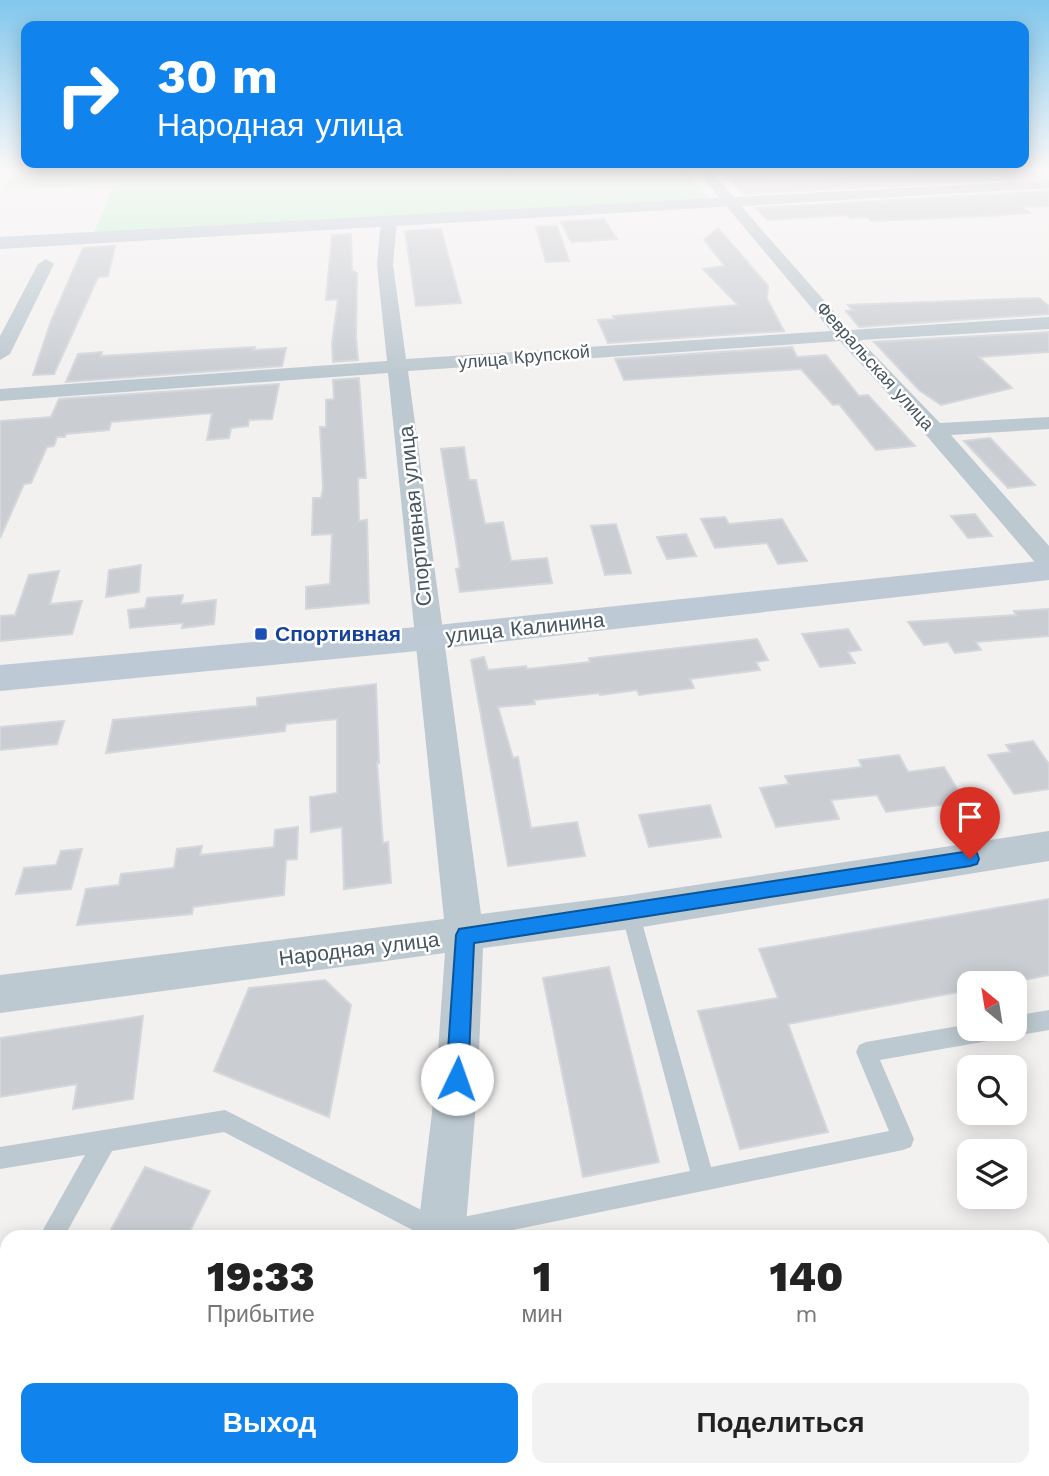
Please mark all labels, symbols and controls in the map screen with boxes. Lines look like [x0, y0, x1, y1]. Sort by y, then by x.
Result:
text: 30 m [157, 47, 278, 105]
icon: right [42, 49, 133, 140]
text: Народная улица [157, 106, 403, 144]
street label: Февральская улица [812, 297, 939, 435]
street label: улица Крупской [457, 340, 591, 373]
street label: Спортивная улица [393, 424, 436, 608]
street label: улица Калинина [444, 607, 606, 648]
place label: Спортивная [275, 621, 401, 646]
marker: Спортивная [253, 626, 269, 642]
pin [940, 787, 1000, 859]
icon: arrive [951, 798, 989, 836]
street label: Народная улица [277, 926, 441, 971]
north arrow [957, 971, 1027, 1041]
map controls [957, 971, 1027, 1209]
position arrow [420, 1042, 494, 1116]
button: search [957, 1055, 1027, 1125]
button: layers [957, 1139, 1027, 1209]
text: 19:33 [207, 1252, 314, 1301]
text: 1 [533, 1252, 551, 1301]
text: 140 [770, 1252, 843, 1301]
text: Прибытие [207, 1301, 315, 1328]
text: мин [521, 1301, 563, 1328]
text: m [795, 1301, 817, 1328]
button: Выход [21, 1383, 518, 1463]
button: Поделиться [532, 1383, 1029, 1463]

